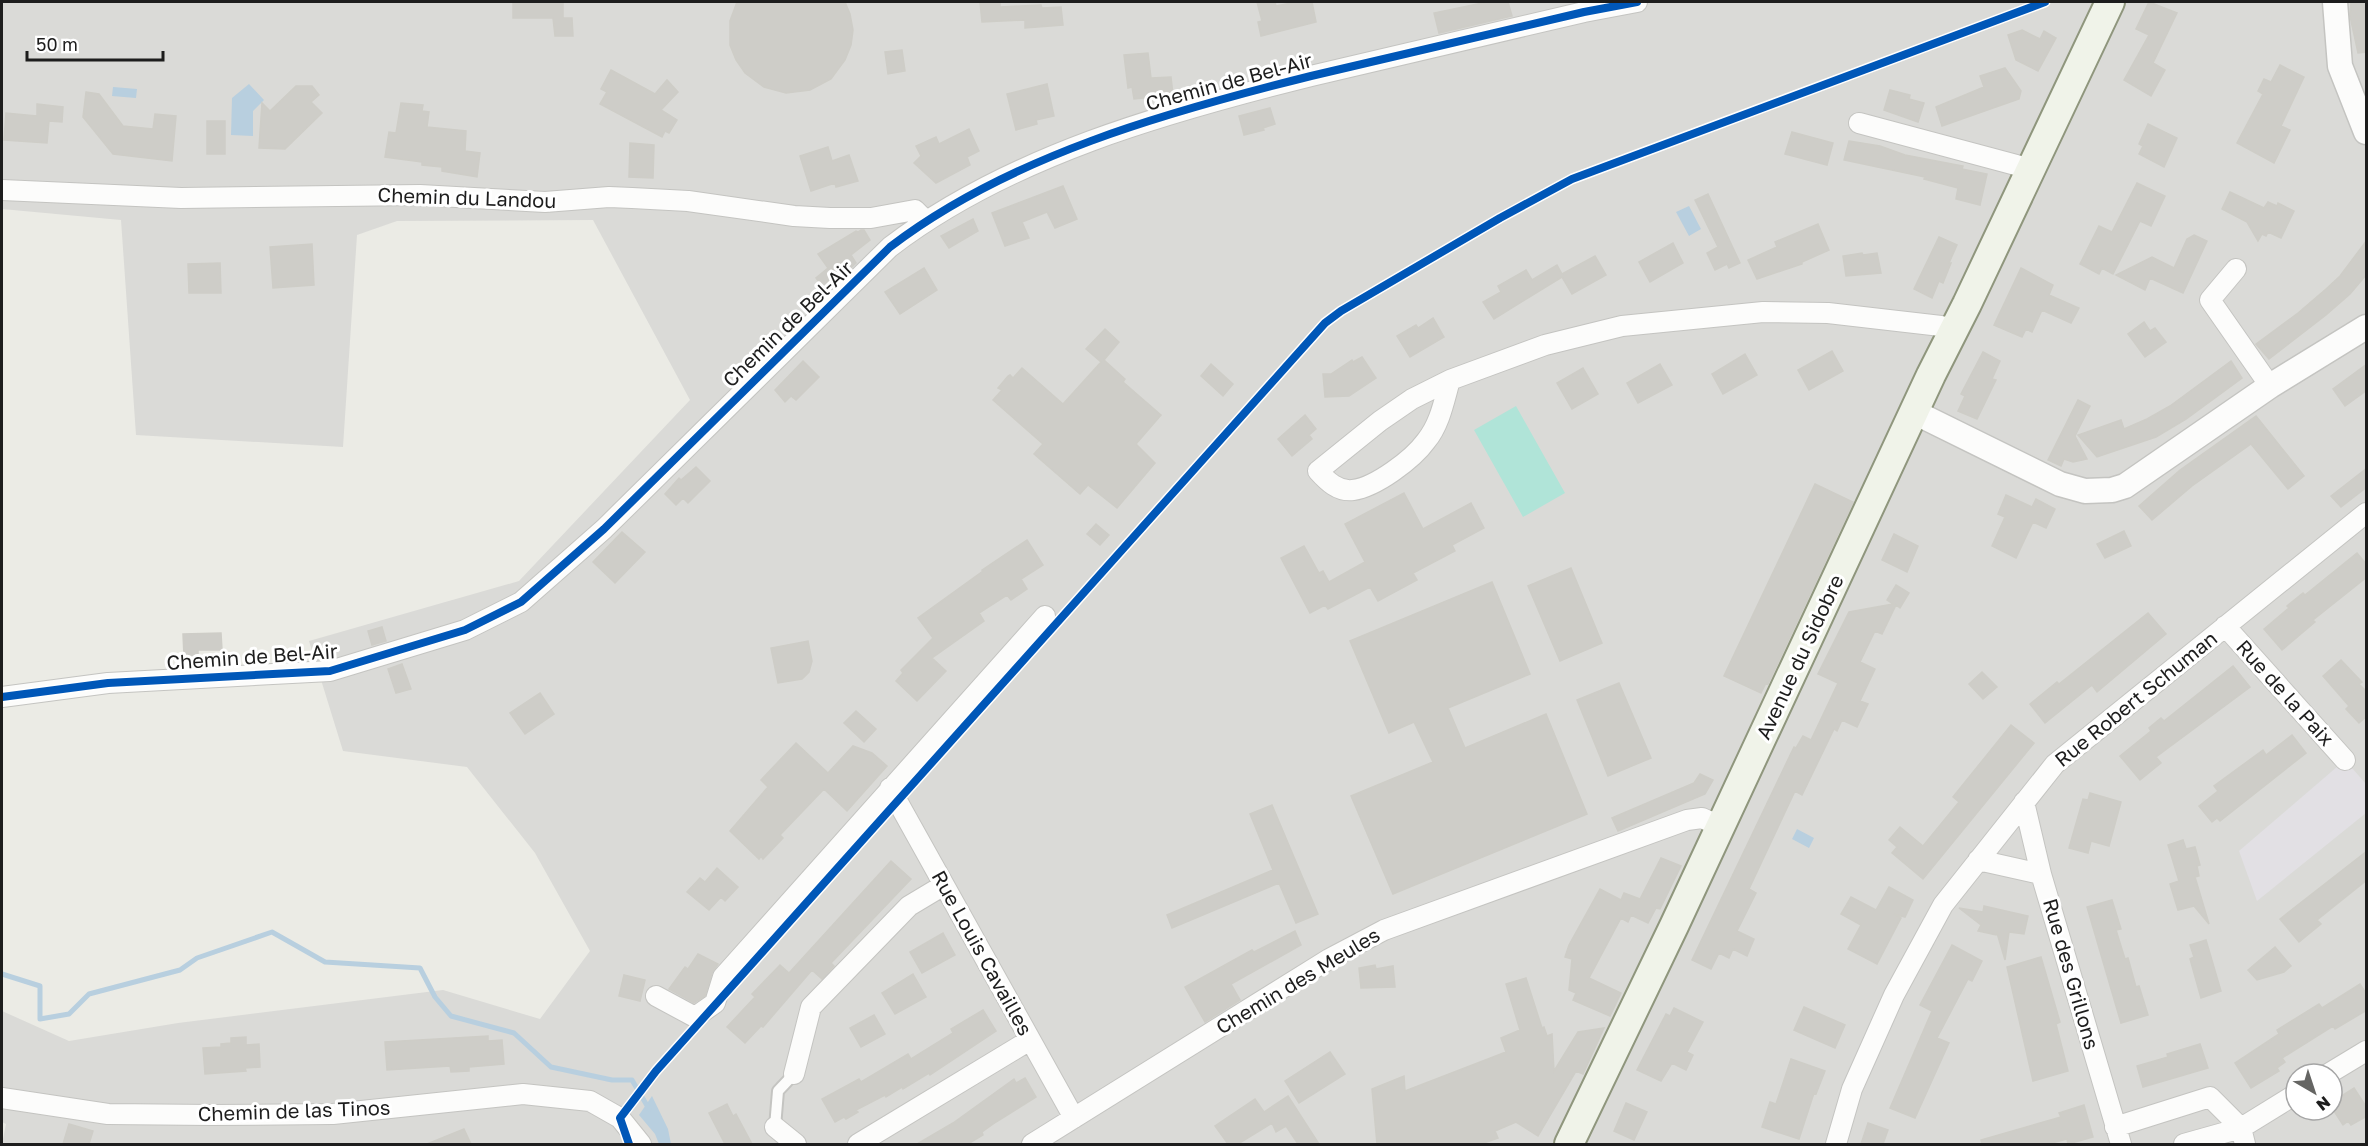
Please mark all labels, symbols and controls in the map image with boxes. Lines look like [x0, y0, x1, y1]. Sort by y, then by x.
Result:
scale bar [27, 24, 164, 62]
text: 50 m [36, 33, 78, 55]
street label: Chemin de Bel-Air [1143, 47, 1315, 115]
street label: Chemin du Landou [377, 182, 557, 212]
street label: Chemin de Bel-Air [717, 255, 857, 391]
street label: Avenue du Sidobre [1750, 570, 1848, 743]
street label: Rue Robert Schuman [2049, 625, 2221, 771]
street label: Rue de la Paix [2232, 634, 2340, 750]
street label: Chemin de Bel-Air [166, 638, 339, 674]
street label: Rue Louis Cavailles [928, 866, 1038, 1039]
street label: Rue des Grillons [2039, 895, 2105, 1052]
street label: Chemin des Meules [1211, 922, 1384, 1039]
north arrow [2284, 1062, 2344, 1122]
text: N [2312, 1092, 2334, 1115]
street label: Chemin de las Tinos [197, 1095, 391, 1125]

